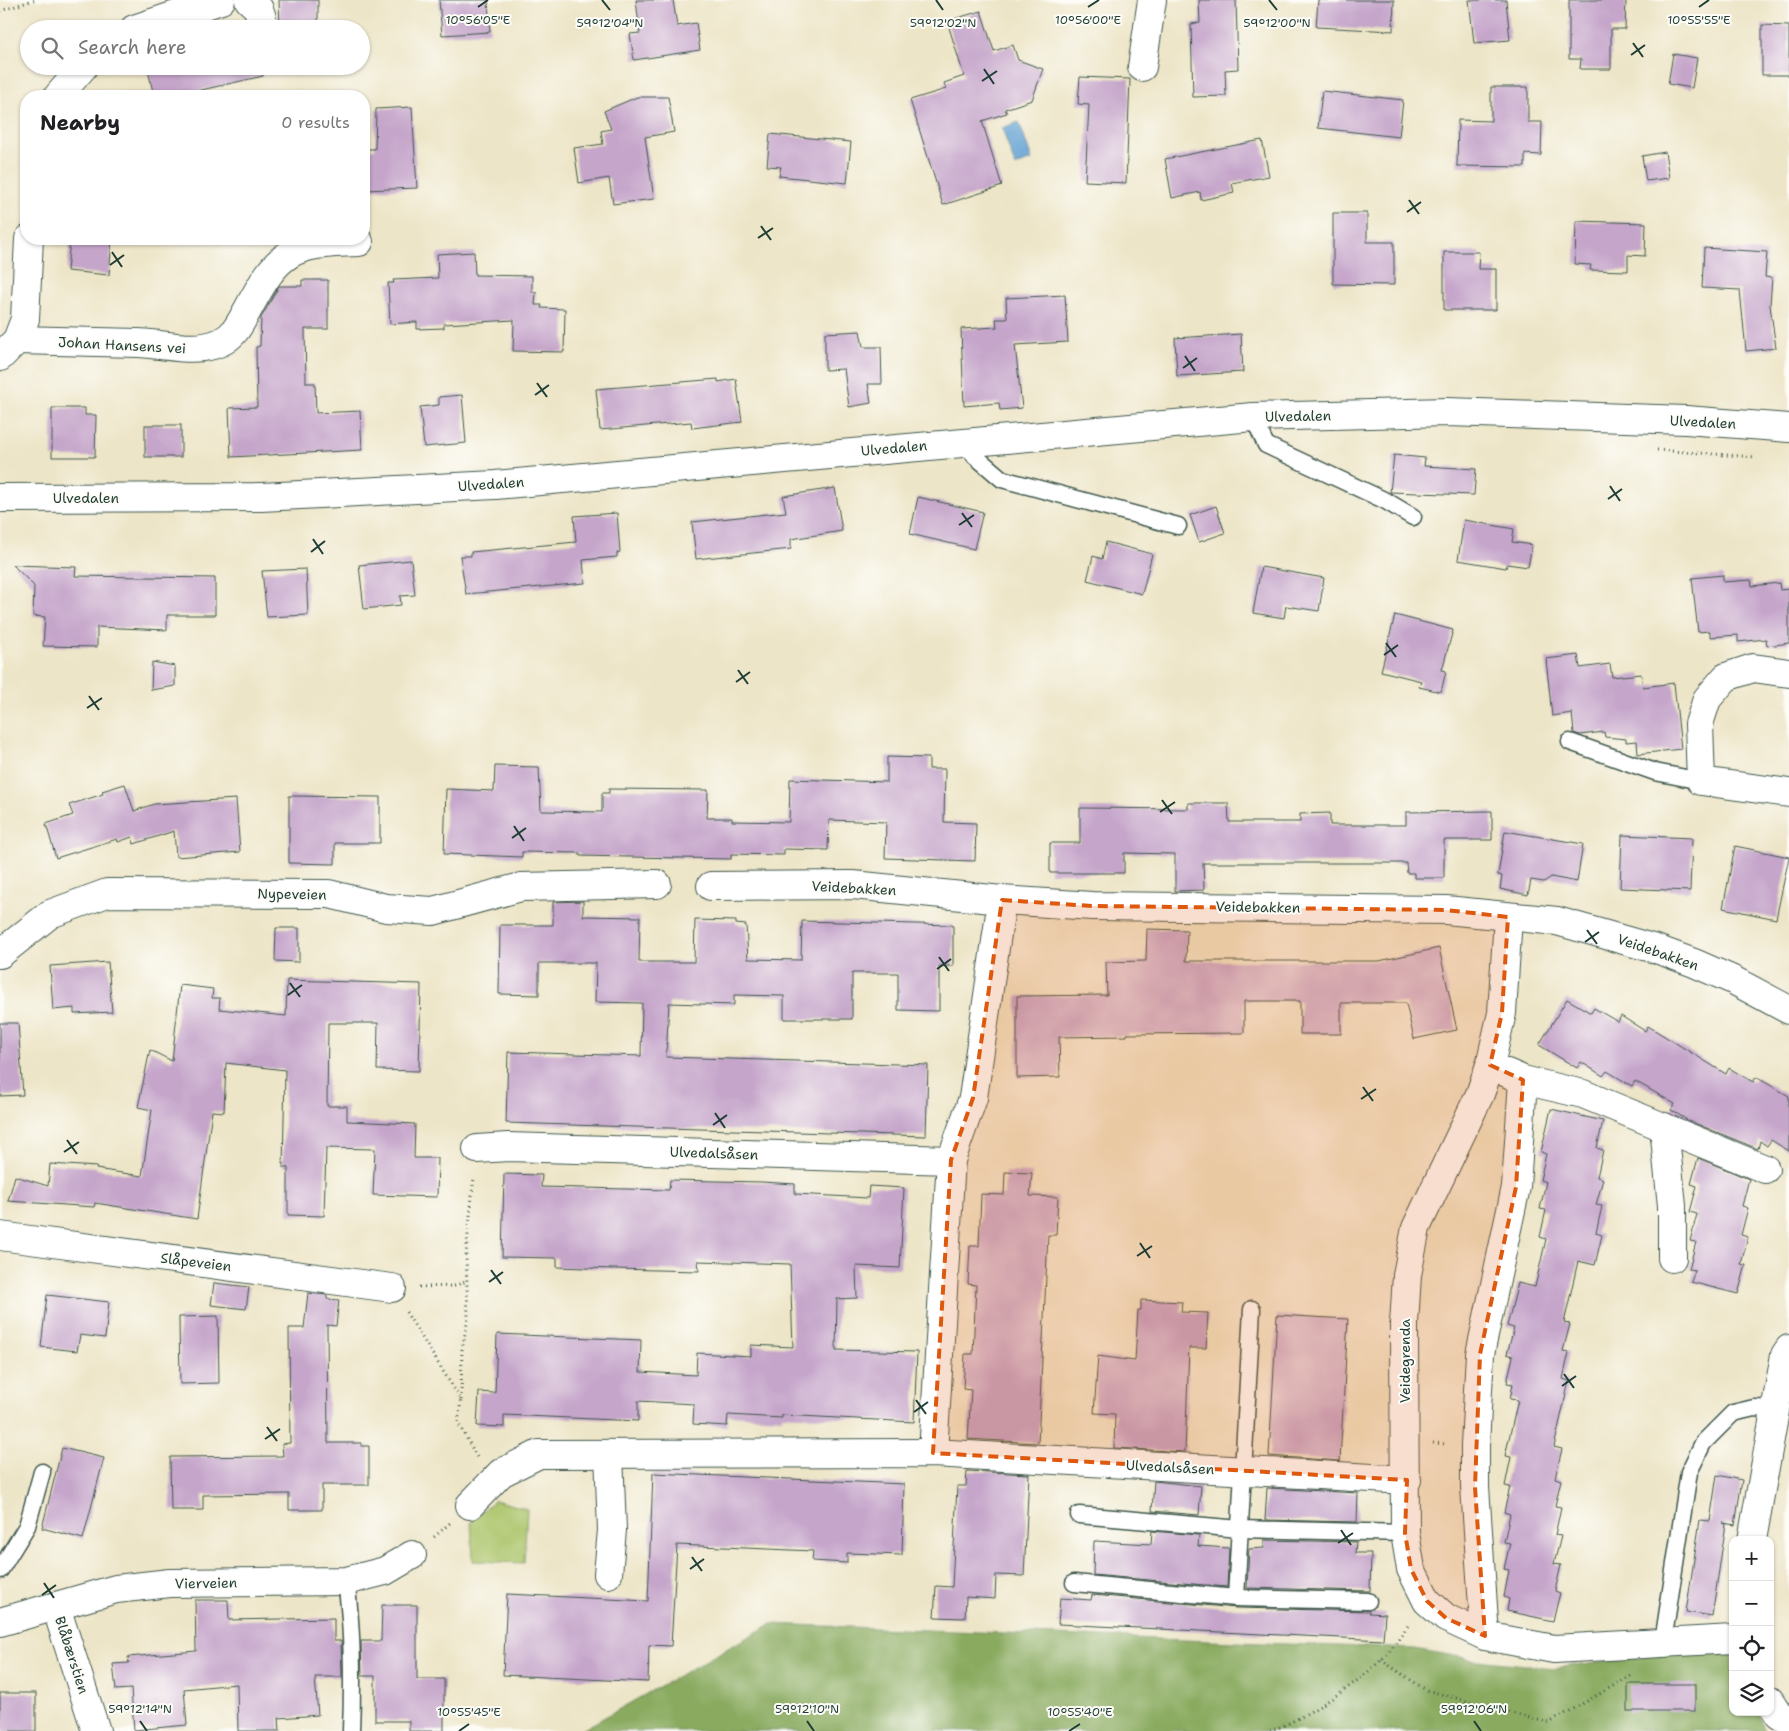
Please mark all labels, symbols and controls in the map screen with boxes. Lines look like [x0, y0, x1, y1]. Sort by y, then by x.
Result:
text: 10°56'05"E [446, 12, 510, 28]
text: 10°56'00"E [1055, 12, 1121, 28]
text: 10°55'55"E [1667, 12, 1731, 28]
text: 59°12'04"N [577, 15, 643, 31]
text: 59°12'02"N [910, 15, 976, 31]
text: 59°12'00"N [1243, 15, 1311, 31]
search box [20, 20, 370, 75]
icon: search [38, 34, 66, 62]
text: Search here [78, 35, 187, 60]
text: Nearby [40, 109, 120, 137]
text: 0 results [281, 112, 350, 133]
street label: Johan Hansens vei [57, 333, 187, 357]
street label: Ulvedalen [1265, 406, 1332, 426]
street label: Ulvedalen [1669, 411, 1737, 433]
street label: Ulvedalen [860, 436, 928, 460]
street label: Ulvedalen [457, 473, 525, 495]
street label: Ulvedalen [53, 489, 120, 507]
street label: Veidebakken [811, 877, 897, 899]
street label: Nypeveien [257, 884, 327, 904]
street label: Veidebakken [1215, 897, 1301, 917]
street label: Veidebakken [1615, 930, 1701, 974]
street label: Ulvedalsåsen [669, 1142, 759, 1164]
street label: Slåpeveien [160, 1249, 233, 1275]
street label: Veidegrenda [1396, 1318, 1414, 1403]
street label: Ulvedalsåsen [1125, 1456, 1215, 1478]
map controls [1729, 1536, 1774, 1716]
button: + [1729, 1536, 1774, 1581]
street label: Vierveien [175, 1573, 238, 1593]
button: − [1729, 1581, 1774, 1626]
street label: Blåbærstien [51, 1614, 93, 1696]
button: locate [1729, 1626, 1774, 1671]
button: layers [1729, 1671, 1774, 1716]
text: 59°12'14"N [108, 1701, 172, 1717]
text: 59°12'10"N [775, 1701, 839, 1717]
text: 59°12'06"N [1441, 1701, 1507, 1717]
text: 10°55'45"E [437, 1704, 501, 1720]
text: 10°55'40"E [1047, 1704, 1113, 1720]

